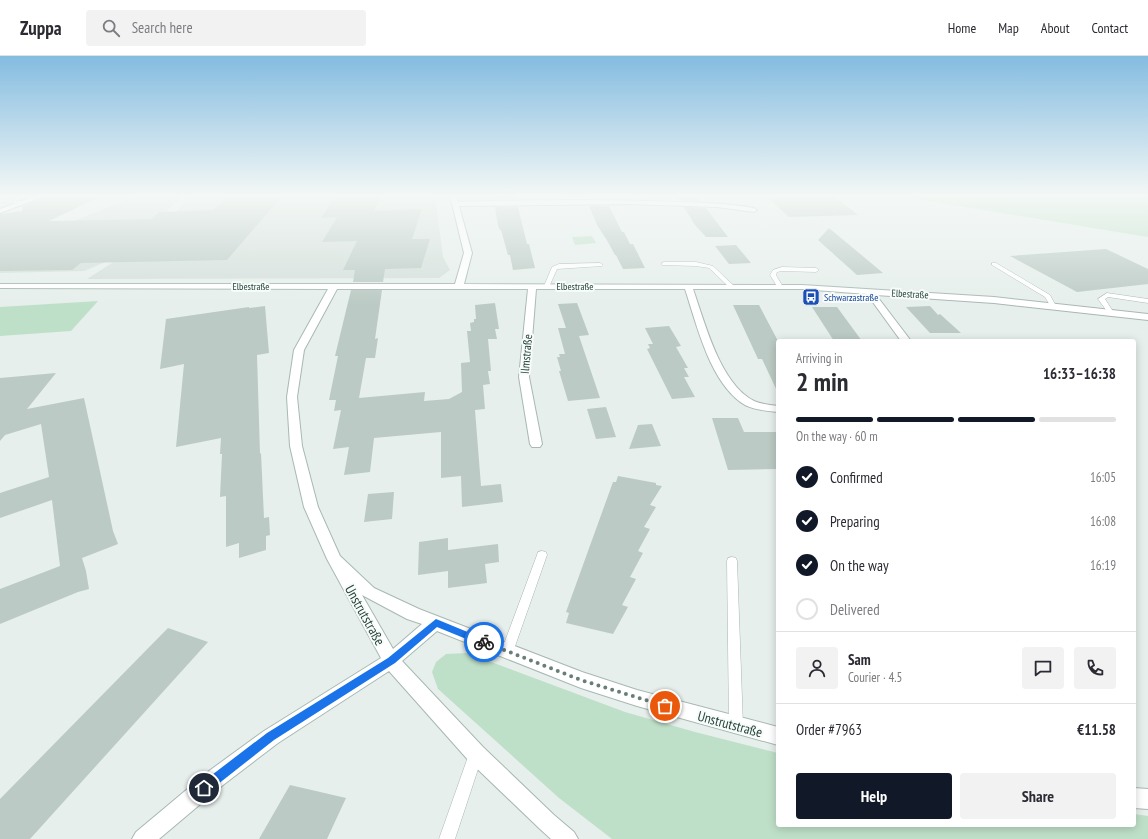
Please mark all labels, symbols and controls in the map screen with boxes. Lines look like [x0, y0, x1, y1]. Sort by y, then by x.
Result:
search box [86, 10, 366, 46]
text: Zuppa [20, 16, 62, 40]
icon: search [100, 17, 122, 39]
text: Search here [132, 18, 193, 37]
text: Home [948, 19, 976, 37]
text: Map [998, 19, 1019, 37]
text: About [1041, 19, 1070, 37]
text: Contact [1092, 19, 1128, 37]
street label: Elbestraße [233, 280, 269, 293]
street label: Elbestraße [557, 280, 593, 293]
bus stop icon: Schwarzastraße [801, 287, 821, 307]
street label: Elbestraße [891, 287, 929, 301]
place label: Schwarzastraße [824, 291, 878, 304]
street label: Ilmstraße [517, 334, 535, 374]
text: Arriving in [796, 350, 843, 367]
text: 16:33–16:38 [1043, 364, 1116, 383]
text: 2 min [796, 365, 849, 398]
text: On the way · 60 m [796, 428, 878, 445]
icon: check [796, 466, 818, 488]
text: Confirmed [830, 468, 883, 487]
text: 16:05 [1090, 469, 1116, 486]
icon: check [796, 510, 818, 532]
text: Preparing [830, 512, 880, 531]
text: 16:08 [1090, 513, 1116, 530]
icon: check [796, 554, 818, 576]
text: On the way [830, 556, 889, 575]
text: 16:19 [1090, 557, 1116, 574]
street label: Unstrutstraße [341, 582, 389, 649]
text: Delivered [830, 600, 880, 619]
courier [464, 622, 504, 662]
icon: bike [473, 631, 495, 653]
button: person [796, 647, 838, 689]
button: chat [1022, 647, 1064, 689]
button: phone [1074, 647, 1116, 689]
text: Sam [848, 650, 871, 669]
text: Courier · 4.5 [848, 669, 902, 686]
pin [648, 689, 682, 723]
icon: bag [654, 695, 676, 717]
street label: Unstrutstraße [696, 707, 765, 741]
text: Order #7963 [796, 720, 862, 739]
text: €11.58 [1077, 720, 1116, 739]
pin [187, 771, 221, 805]
button: Help [796, 773, 952, 819]
button: Share [960, 773, 1116, 819]
icon: home [193, 777, 215, 799]

